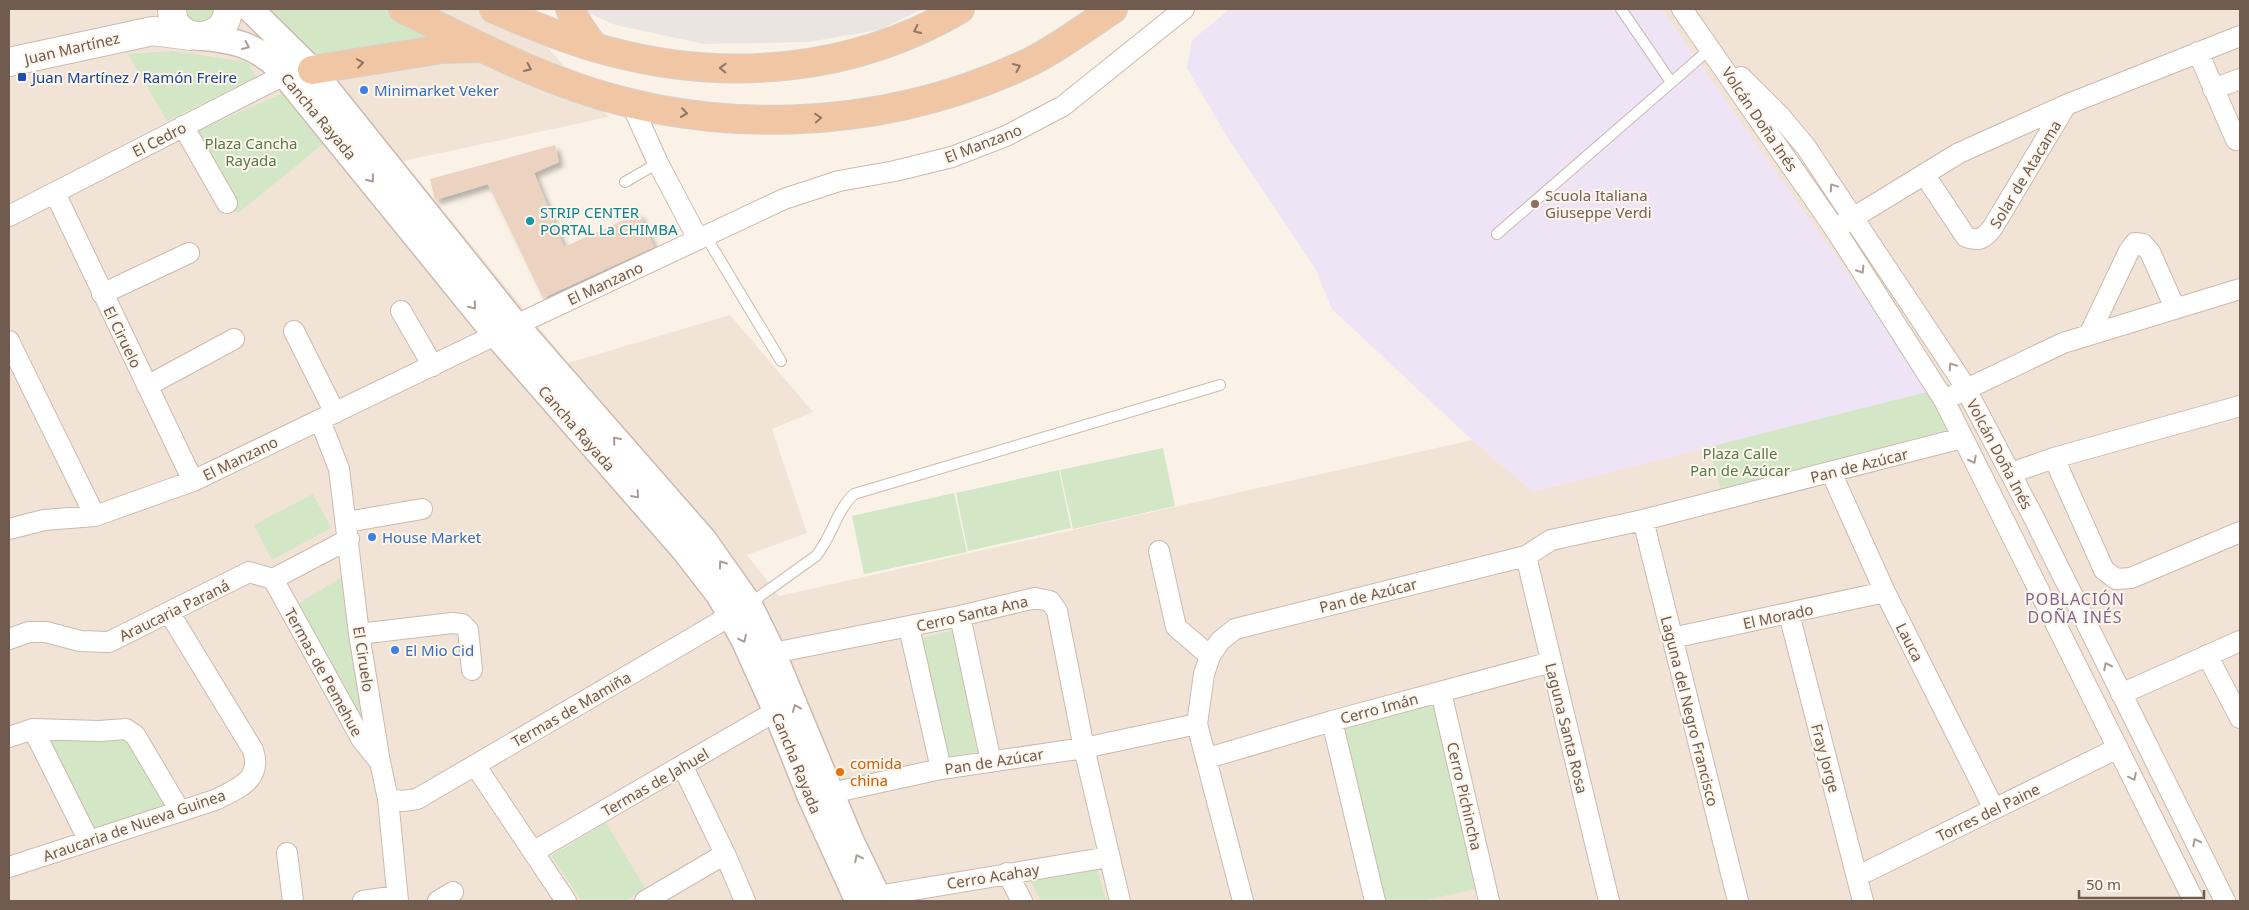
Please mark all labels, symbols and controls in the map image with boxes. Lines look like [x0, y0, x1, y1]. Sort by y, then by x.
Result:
one-way arrow [913, 24, 922, 35]
street label: Juan Martínez [20, 27, 122, 69]
one-way arrow [241, 39, 250, 50]
one-way arrow [355, 58, 364, 68]
one-way arrow [523, 62, 532, 73]
one-way arrow [718, 63, 726, 73]
one-way arrow [1012, 63, 1021, 74]
street label: Volcán Doña Inés [1718, 63, 1802, 175]
place label: Juan Martínez / Ramón Freire [30, 67, 237, 87]
street label: Cancha Rayada [277, 68, 361, 164]
marker: Juan Martínez / Ramón Freire [16, 71, 28, 83]
place label: Minimarket Veker [374, 80, 499, 100]
marker: Minimarket Veker [358, 84, 370, 96]
one-way arrow [679, 107, 688, 117]
one-way arrow [814, 113, 822, 124]
street label: Solar de Atacama [1985, 116, 2065, 232]
street label: El Cedro [129, 117, 189, 161]
street label: El Manzano [942, 119, 1024, 167]
park label: Plaza Cancha Rayada [205, 133, 297, 170]
one-way arrow [365, 174, 374, 183]
one-way arrow [1830, 183, 1839, 193]
place label: Scuola Italiana Giuseppe Verdi [1545, 185, 1652, 222]
marker: Scuola Italiana Giuseppe Verdi [1529, 198, 1541, 210]
place label: STRIP CENTER PORTAL La CHIMBA [540, 202, 678, 239]
marker: STRIP CENTER PORTAL La CHIMBA [524, 215, 536, 227]
street label: El Manzano [564, 257, 646, 309]
one-way arrow [1855, 265, 1864, 274]
one-way arrow [467, 300, 475, 309]
street label: El Ciruelo [99, 303, 147, 371]
one-way arrow [1949, 362, 1958, 372]
street label: Cancha Rayada [534, 381, 620, 475]
street label: Volcán Doña Inés [1963, 395, 2037, 513]
street label: El Manzano [199, 431, 281, 485]
one-way arrow [614, 437, 622, 446]
park label: Plaza Calle Pan de Azúcar [1690, 443, 1790, 480]
street label: Pan de Azúcar [1808, 443, 1910, 487]
one-way arrow [1967, 454, 1977, 463]
one-way arrow [631, 489, 640, 498]
place label: House Market [382, 527, 482, 547]
marker: House Market [366, 531, 378, 543]
one-way arrow [719, 561, 727, 570]
street label: Pan de Azúcar [1317, 573, 1419, 617]
street label: Araucaria Paraná [115, 575, 233, 645]
district label: POBLACIÓN DOÑA INÉS [2025, 588, 2125, 628]
street label: Cerro Santa Ana [914, 590, 1030, 636]
street label: El Morado [1741, 599, 1815, 633]
street label: Termas de Pemehue [280, 604, 368, 740]
street label: Laguna del Negro Francisco [1657, 614, 1723, 808]
street label: Lauca [1892, 619, 1928, 665]
street label: El Ciruelo [349, 625, 379, 693]
one-way arrow [737, 634, 747, 643]
place label: El Mio Cid [405, 640, 474, 660]
marker: El Mio Cid [389, 644, 401, 656]
street label: Laguna Santa Rosa [1541, 661, 1593, 795]
one-way arrow [2102, 662, 2113, 671]
street label: Termas de Mamiña [508, 667, 634, 751]
street label: Cerro Imán [1338, 688, 1420, 728]
one-way arrow [792, 704, 802, 712]
street label: Cancha Rayada [768, 709, 826, 817]
street label: Fray Jorge [1807, 721, 1845, 795]
street label: Cerro Pichincha [1443, 740, 1487, 852]
street label: Termas de Jahuel [598, 743, 712, 821]
street label: Pan de Azúcar [943, 743, 1045, 779]
place label: comida china [850, 753, 902, 790]
marker: comida china [834, 766, 846, 778]
one-way arrow [2126, 772, 2137, 781]
street label: Torres del Paine [1933, 778, 2043, 846]
street label: Araucaria de Nueva Guinea [40, 784, 228, 866]
one-way arrow [2192, 838, 2202, 847]
one-way arrow [855, 854, 865, 863]
street label: Cerro Acahay [945, 859, 1041, 893]
scale bar [2079, 868, 2204, 900]
text: 50 m [2086, 874, 2121, 894]

